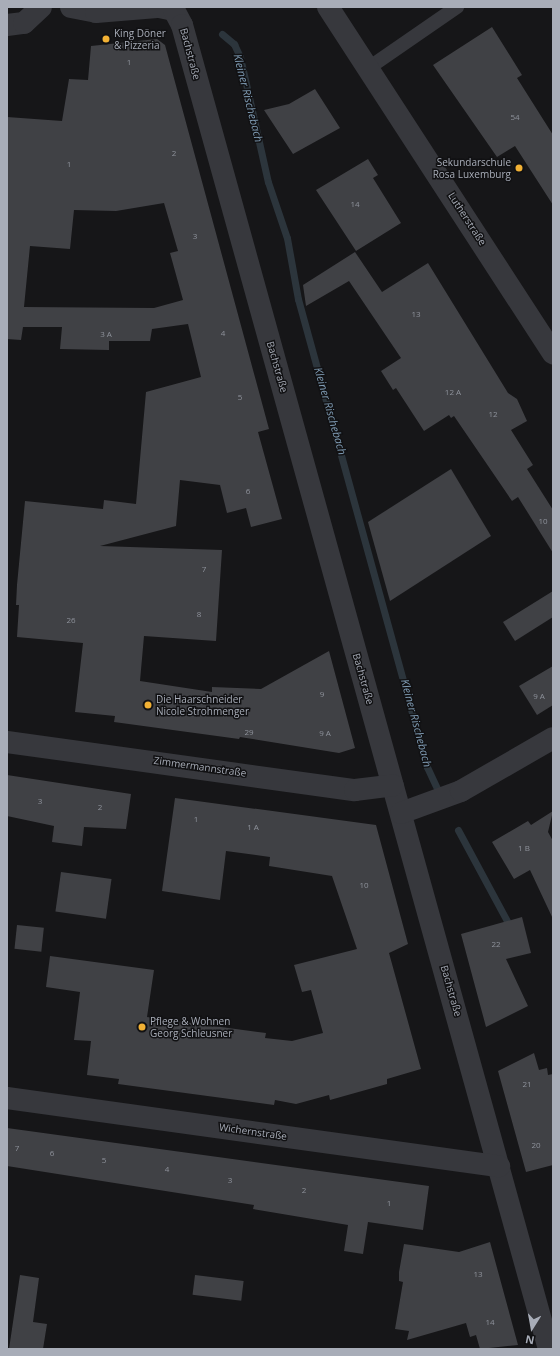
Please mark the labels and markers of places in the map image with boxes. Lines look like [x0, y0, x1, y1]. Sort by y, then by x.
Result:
place label: King Döner & Pizzeria [114, 27, 166, 50]
marker: King Döner & Pizzeria [101, 34, 111, 44]
place label: Sekundarschule Rosa Luxemburg [433, 156, 511, 180]
marker: Sekundarschule Rosa Luxemburg [514, 163, 524, 173]
place label: Die Haarschneider Nicole Strohmenger [156, 693, 249, 716]
marker: Die Haarschneider Nicole Strohmenger [143, 700, 153, 710]
place label: Pflege & Wohnen Georg Schleusner [150, 1015, 232, 1038]
marker: Pflege & Wohnen Georg Schleusner [137, 1022, 147, 1032]

